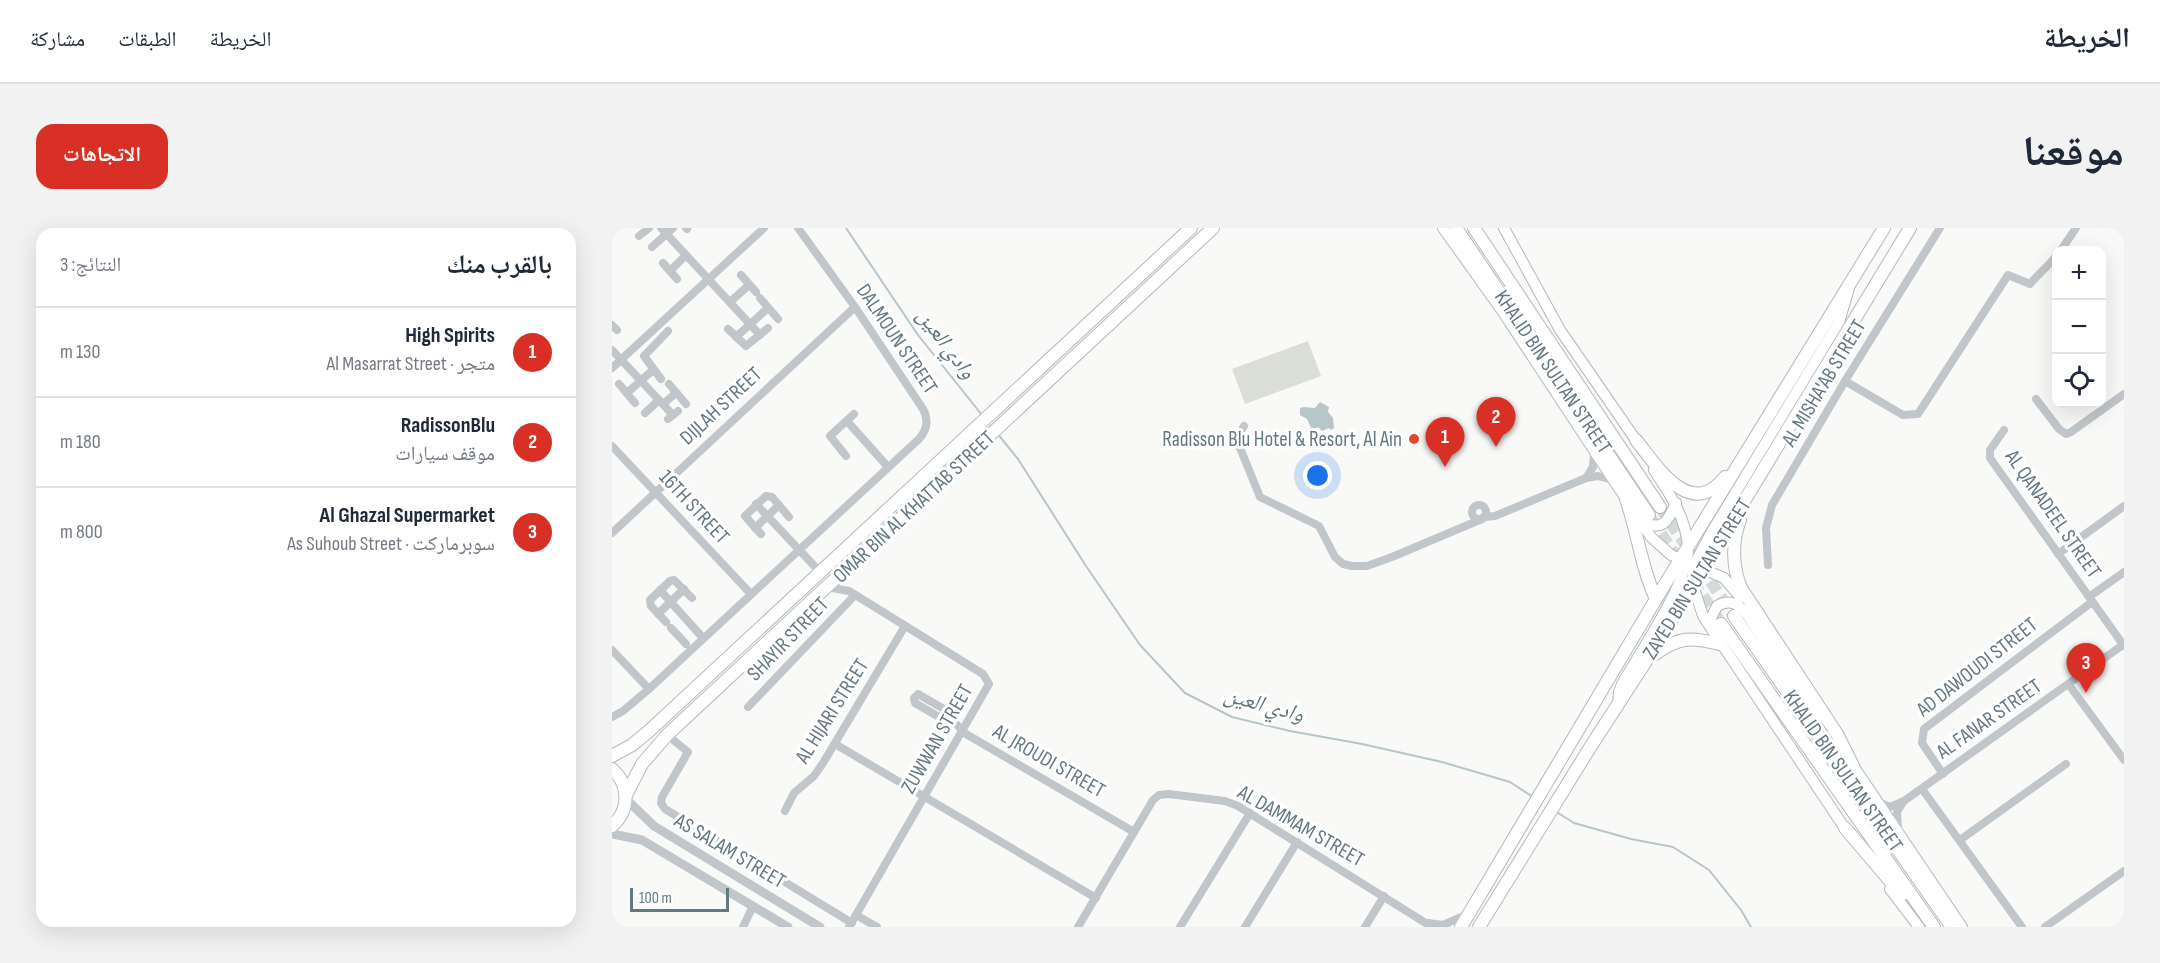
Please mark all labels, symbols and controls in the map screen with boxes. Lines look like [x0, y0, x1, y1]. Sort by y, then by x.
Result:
text: الخريطة [2044, 22, 2130, 55]
text: مشاركة [30, 27, 85, 52]
text: الطبقات [118, 27, 177, 52]
text: الخريطة [210, 27, 271, 52]
button: الاتجاهات [36, 124, 168, 189]
text: موقعنا [2023, 127, 2124, 178]
map controls [2052, 246, 2106, 408]
button: + [2052, 246, 2106, 300]
text: بالقرب منك [446, 250, 552, 281]
text: النتائج: 3 [60, 253, 121, 277]
street label: DALMOUN STREET [851, 279, 943, 399]
street label: KHALID BIN SULTAN STREET [1489, 286, 1617, 459]
button: − [2052, 300, 2106, 354]
water label: وادي العين [909, 303, 981, 386]
street label: AL MISHA'AB STREET [1776, 315, 1872, 452]
text: High Spirits [405, 322, 495, 349]
text: 130 m [60, 340, 100, 364]
text: 1 [529, 340, 536, 364]
text: متجر · Al Masarrat Street [326, 352, 495, 376]
button: locate [2052, 354, 2106, 408]
street label: DIJLAH STREET [675, 362, 767, 450]
pin: 2 [1476, 398, 1516, 447]
text: RadissonBlu [401, 412, 495, 439]
pin: 1 [1426, 418, 1464, 467]
street label: OMAR BIN AL KHATTAB STREET [828, 425, 1000, 588]
place label: Radisson Blu Hotel & Resort, Al Ain [1162, 427, 1402, 452]
text: 180 m [60, 430, 101, 454]
text: 2 [528, 430, 537, 454]
marker: Radisson Blu Hotel & Resort, Al Ain [1407, 432, 1421, 446]
text: موقف سيارات [395, 442, 495, 466]
street label: AL QANADEEL STREET [1999, 444, 2107, 583]
your location [1303, 461, 1332, 490]
street label: 16TH STREET [654, 465, 735, 549]
street label: ZAYED BIN SULTAN STREET [1637, 494, 1757, 664]
text: Al Ghazal Supermarket [320, 502, 495, 529]
text: 800 m [60, 520, 103, 544]
text: 3 [528, 520, 537, 544]
text: سوبرماركت · As Suhoub Street [287, 532, 495, 556]
street label: SHAYIR STREET [742, 592, 834, 686]
street label: AD DAWOUDI STREET [1911, 612, 2043, 723]
pin: 3 [2066, 644, 2106, 693]
street label: AL HIJARI STREET [789, 654, 874, 769]
street label: AL FANAR STREET [1931, 673, 2047, 765]
street label: ZUWWAN STREET [896, 680, 979, 798]
water label: وادي العين [1220, 681, 1307, 731]
street label: KHALID BIN SULTAN STREET [1778, 685, 1909, 857]
street label: AL JROUDI STREET [988, 718, 1110, 803]
street label: AL DAMMAM STREET [1232, 779, 1369, 873]
street label: AS SALAM STREET [669, 808, 790, 894]
scale bar [630, 885, 729, 912]
text: 100 m [639, 889, 672, 908]

